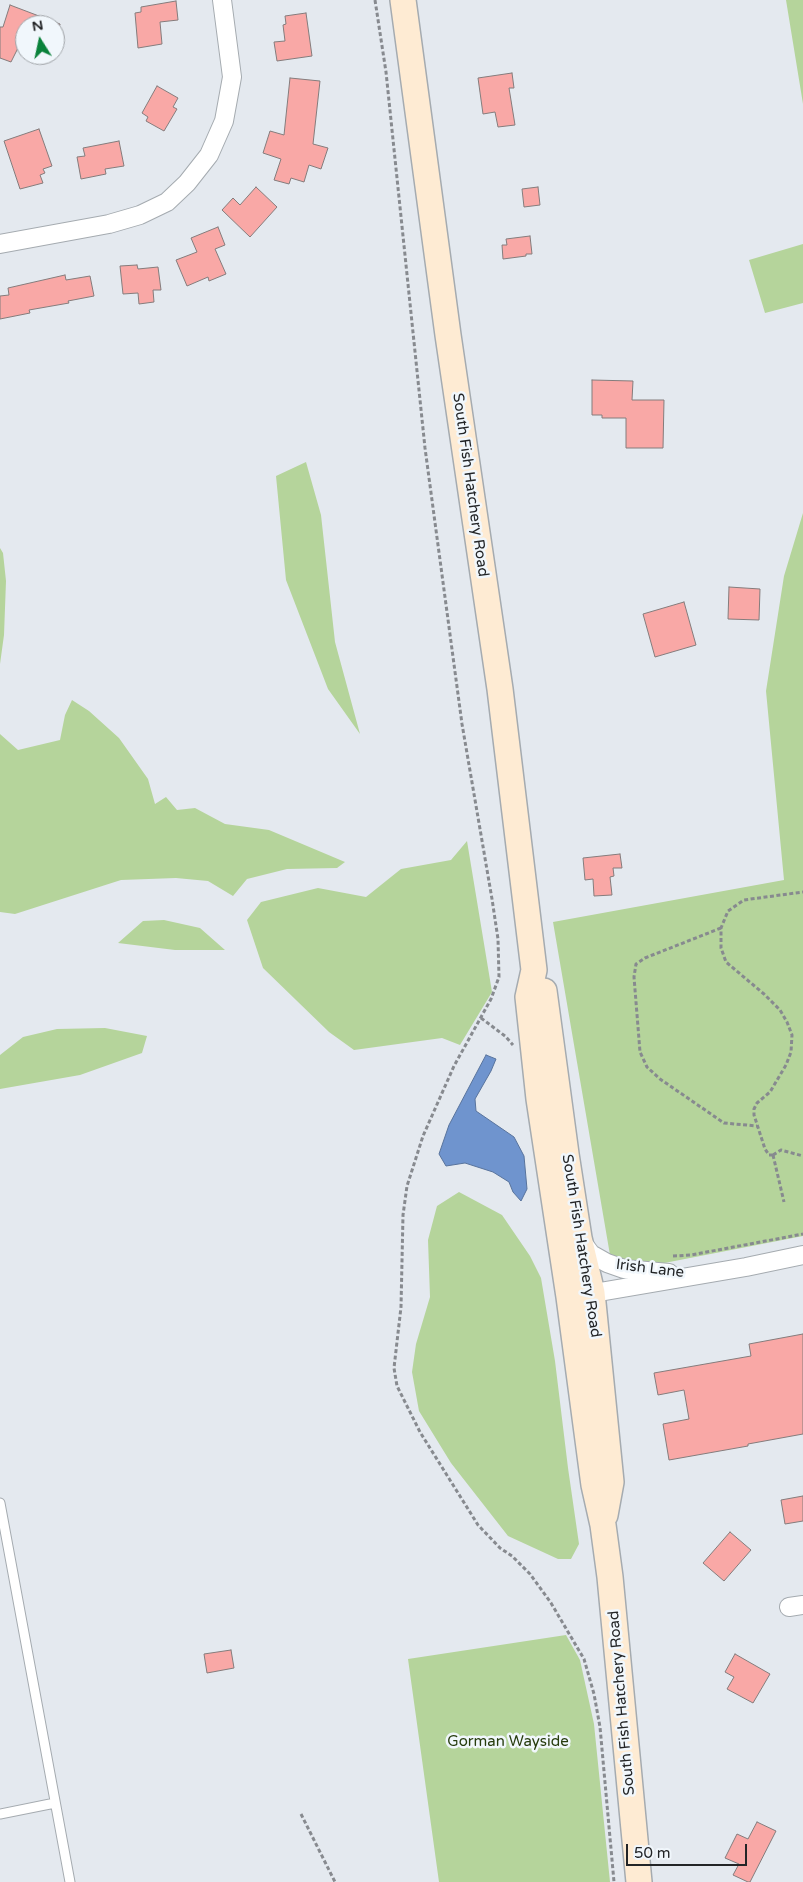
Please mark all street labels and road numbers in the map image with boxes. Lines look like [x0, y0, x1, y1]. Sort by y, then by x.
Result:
street label: South Fish Hatchery Road [448, 392, 492, 578]
street label: South Fish Hatchery Road [558, 1153, 604, 1339]
street label: Irish Lane [615, 1256, 685, 1282]
street label: South Fish Hatchery Road [605, 1610, 639, 1796]

